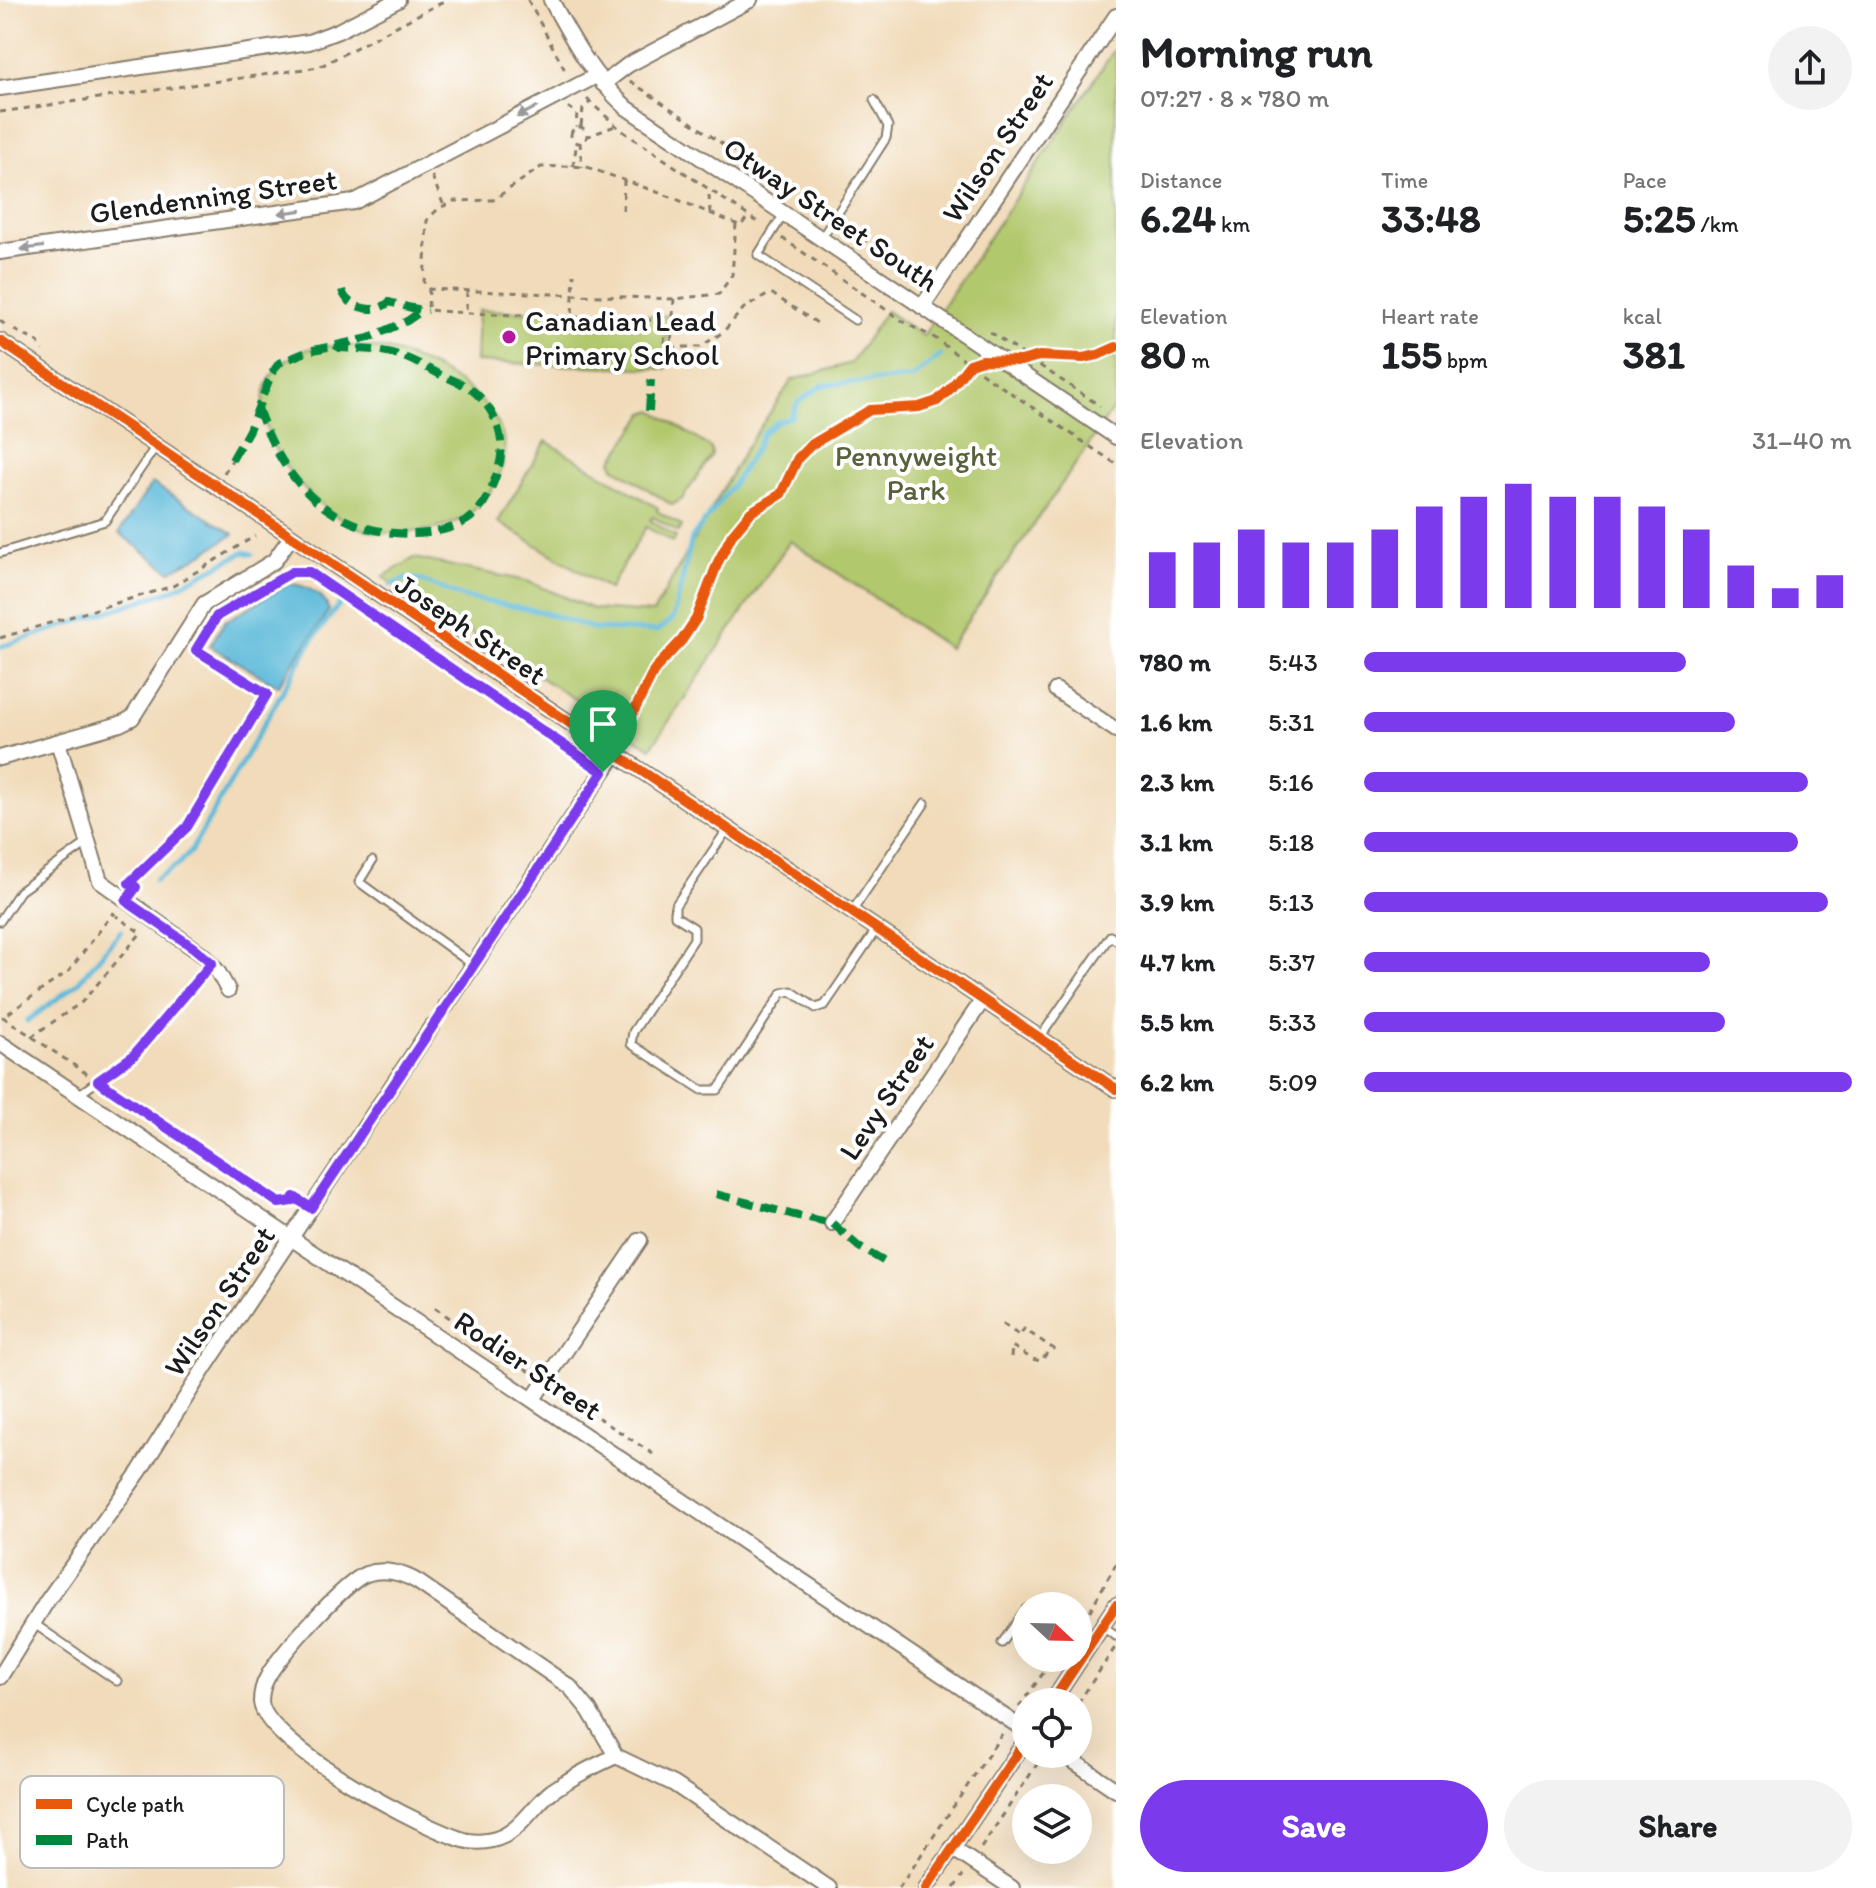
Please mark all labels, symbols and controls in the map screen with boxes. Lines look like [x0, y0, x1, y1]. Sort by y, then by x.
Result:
text: Morning run [1140, 25, 1373, 78]
button: share [1768, 26, 1852, 110]
street label: Wilson Street [933, 65, 1061, 229]
text: 07:27 · 8 × 780 m [1140, 82, 1329, 114]
one-way arrow [515, 106, 538, 119]
street label: Otway Street South [716, 128, 946, 300]
street label: Glendenning Street [87, 160, 339, 232]
text: Distance [1140, 167, 1222, 194]
text: Time [1381, 167, 1428, 194]
text: Pace [1623, 167, 1667, 194]
text: 6.24 [1140, 194, 1216, 242]
text: 33:48 [1381, 194, 1481, 242]
text: 5:25 [1623, 194, 1696, 242]
one-way arrow [277, 206, 302, 219]
text: km [1216, 211, 1250, 238]
text: /km [1696, 211, 1739, 238]
one-way arrow [19, 241, 44, 254]
place label: Canadian Lead Primary School [525, 302, 719, 373]
text: Elevation [1140, 303, 1227, 330]
text: Heart rate [1381, 303, 1479, 330]
text: kcal [1623, 303, 1662, 330]
marker: Canadian Lead Primary School [500, 328, 518, 346]
text: 80 [1140, 330, 1187, 378]
text: 155 [1381, 330, 1442, 378]
text: 381 [1623, 330, 1685, 378]
text: m [1187, 347, 1210, 374]
text: bpm [1442, 347, 1488, 374]
text: Elevation [1140, 424, 1243, 456]
text: 31–40 m [1752, 424, 1852, 456]
park label: Pennyweight Park [835, 437, 997, 508]
street label: Joseph Street [389, 565, 553, 693]
text: 780 m [1140, 646, 1211, 678]
text: 5:43 [1268, 646, 1318, 678]
pin [569, 690, 637, 772]
icon: arrive [581, 702, 625, 746]
text: 1.6 km [1140, 706, 1212, 738]
text: 5:31 [1268, 706, 1314, 738]
text: 2.3 km [1140, 766, 1214, 798]
text: 5:16 [1268, 766, 1314, 798]
text: 3.1 km [1140, 826, 1213, 858]
text: 5:18 [1268, 826, 1314, 858]
text: 3.9 km [1140, 886, 1214, 918]
text: 5:13 [1268, 886, 1314, 918]
text: 4.7 km [1140, 946, 1215, 978]
text: 5:37 [1268, 946, 1315, 978]
text: 5.5 km [1140, 1006, 1214, 1038]
text: 5:33 [1268, 1006, 1316, 1038]
street label: Levy Street [830, 1027, 942, 1167]
text: 6.2 km [1140, 1066, 1214, 1098]
text: 5:09 [1268, 1066, 1318, 1098]
street label: Wilson Street [155, 1219, 283, 1383]
street label: Rodier Street [447, 1302, 609, 1428]
north arrow [1012, 1592, 1092, 1672]
map controls [1012, 1592, 1092, 1864]
button: locate [1012, 1688, 1092, 1768]
legend [20, 1776, 284, 1868]
button: Save [1140, 1780, 1488, 1872]
button: Share [1504, 1780, 1852, 1872]
button: layers [1012, 1784, 1092, 1864]
text: Cycle path [86, 1791, 185, 1818]
text: Path [86, 1827, 129, 1854]

